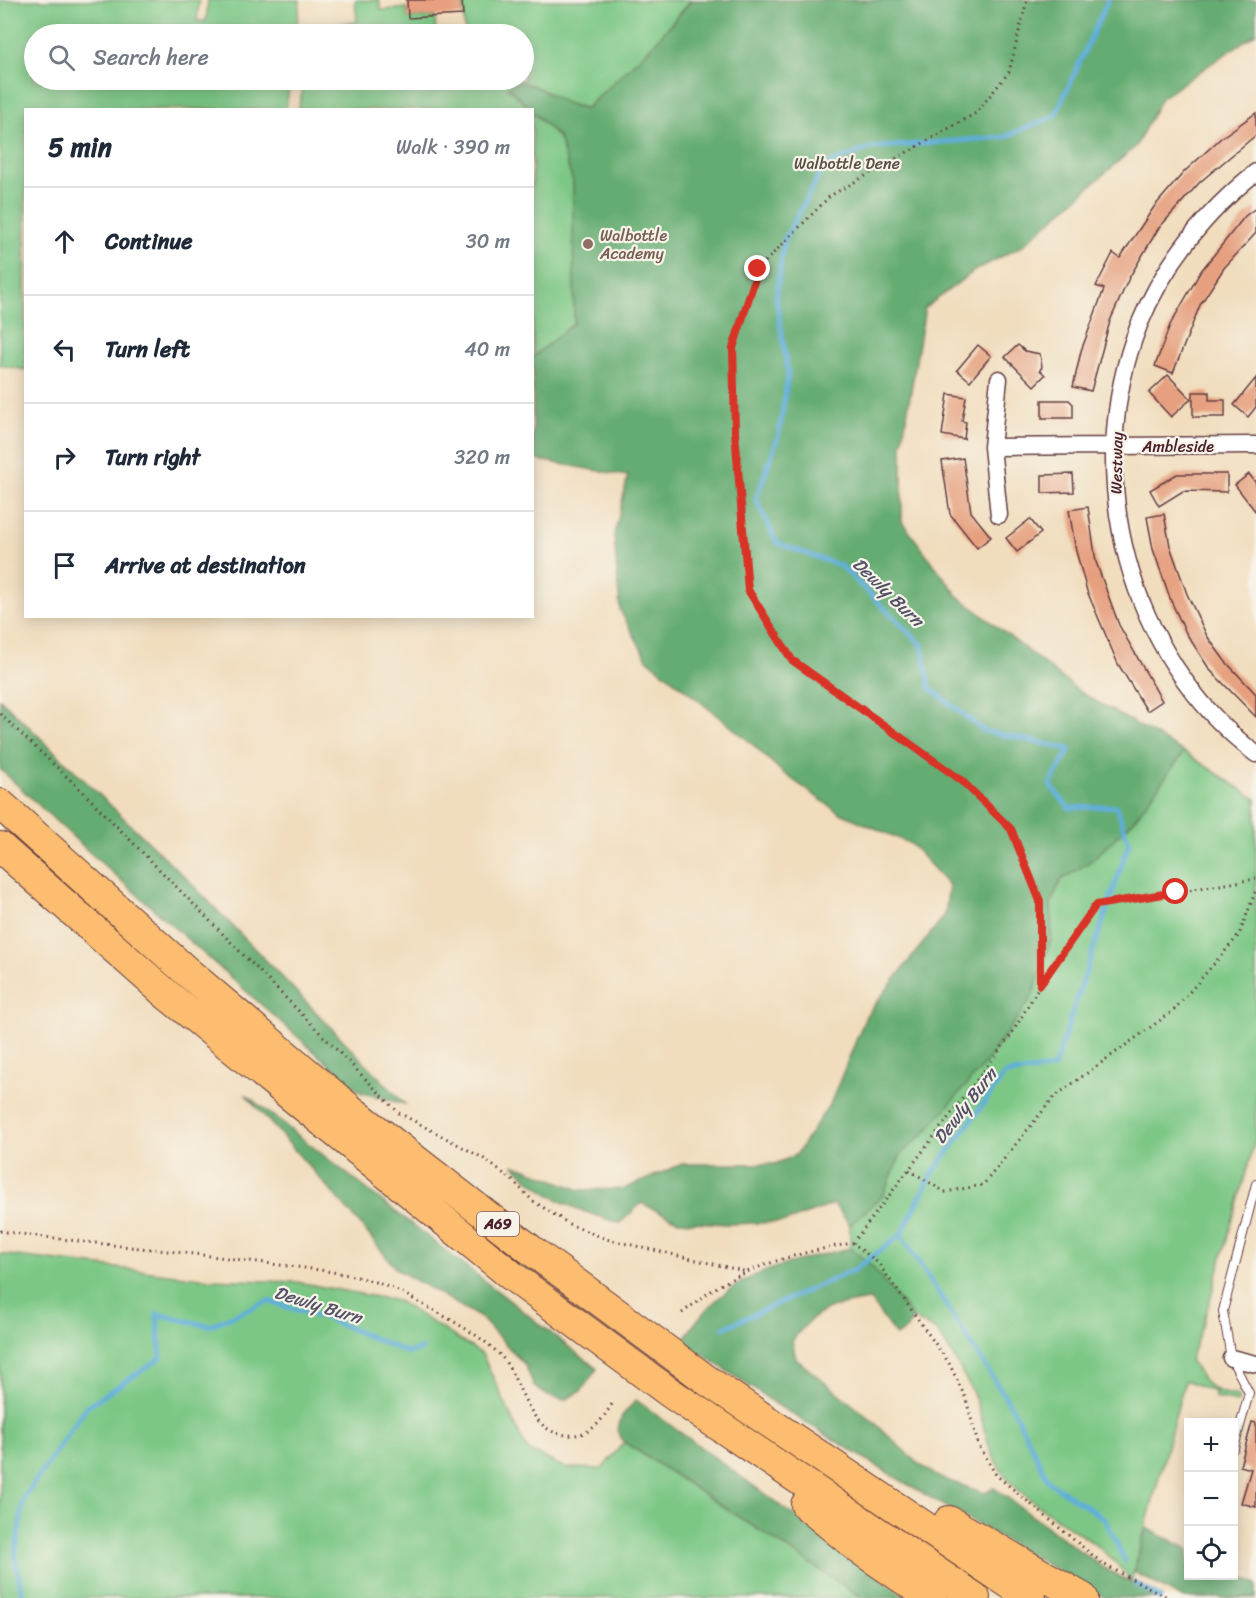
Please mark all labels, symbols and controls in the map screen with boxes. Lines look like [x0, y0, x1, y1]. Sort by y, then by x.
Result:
search box [24, 24, 534, 90]
text: Search here [93, 38, 209, 77]
icon: search [45, 41, 78, 74]
text: 5 min [48, 124, 112, 170]
text: Walk · 390 m [396, 130, 510, 165]
park label: Walbottle Dene [794, 149, 900, 178]
place label: Walbottle Academy [599, 221, 667, 268]
text: Continue [105, 222, 193, 261]
text: 30 m [466, 224, 510, 259]
icon: ahead [48, 225, 81, 258]
marker: Walbottle Academy [581, 237, 595, 251]
route end [744, 255, 770, 281]
text: Turn left [105, 330, 190, 369]
text: 40 m [464, 332, 510, 367]
icon: left [48, 333, 81, 366]
street label: Westway [1101, 431, 1132, 494]
street label: Ambleside [1141, 432, 1214, 461]
text: Turn right [105, 438, 200, 477]
text: 320 m [454, 440, 510, 475]
icon: right [48, 441, 81, 474]
text: Arrive at destination [105, 546, 306, 585]
icon: arrive [48, 549, 81, 582]
water label: Dewly Burn [845, 549, 933, 636]
route start [1162, 878, 1188, 904]
water label: Dewly Burn [925, 1059, 1007, 1151]
road number: A69 [477, 1212, 519, 1236]
water label: Dewly Burn [270, 1277, 368, 1334]
map controls [1184, 1418, 1238, 1580]
button: + [1184, 1418, 1238, 1472]
button: − [1184, 1472, 1238, 1526]
button: locate [1184, 1526, 1238, 1580]

